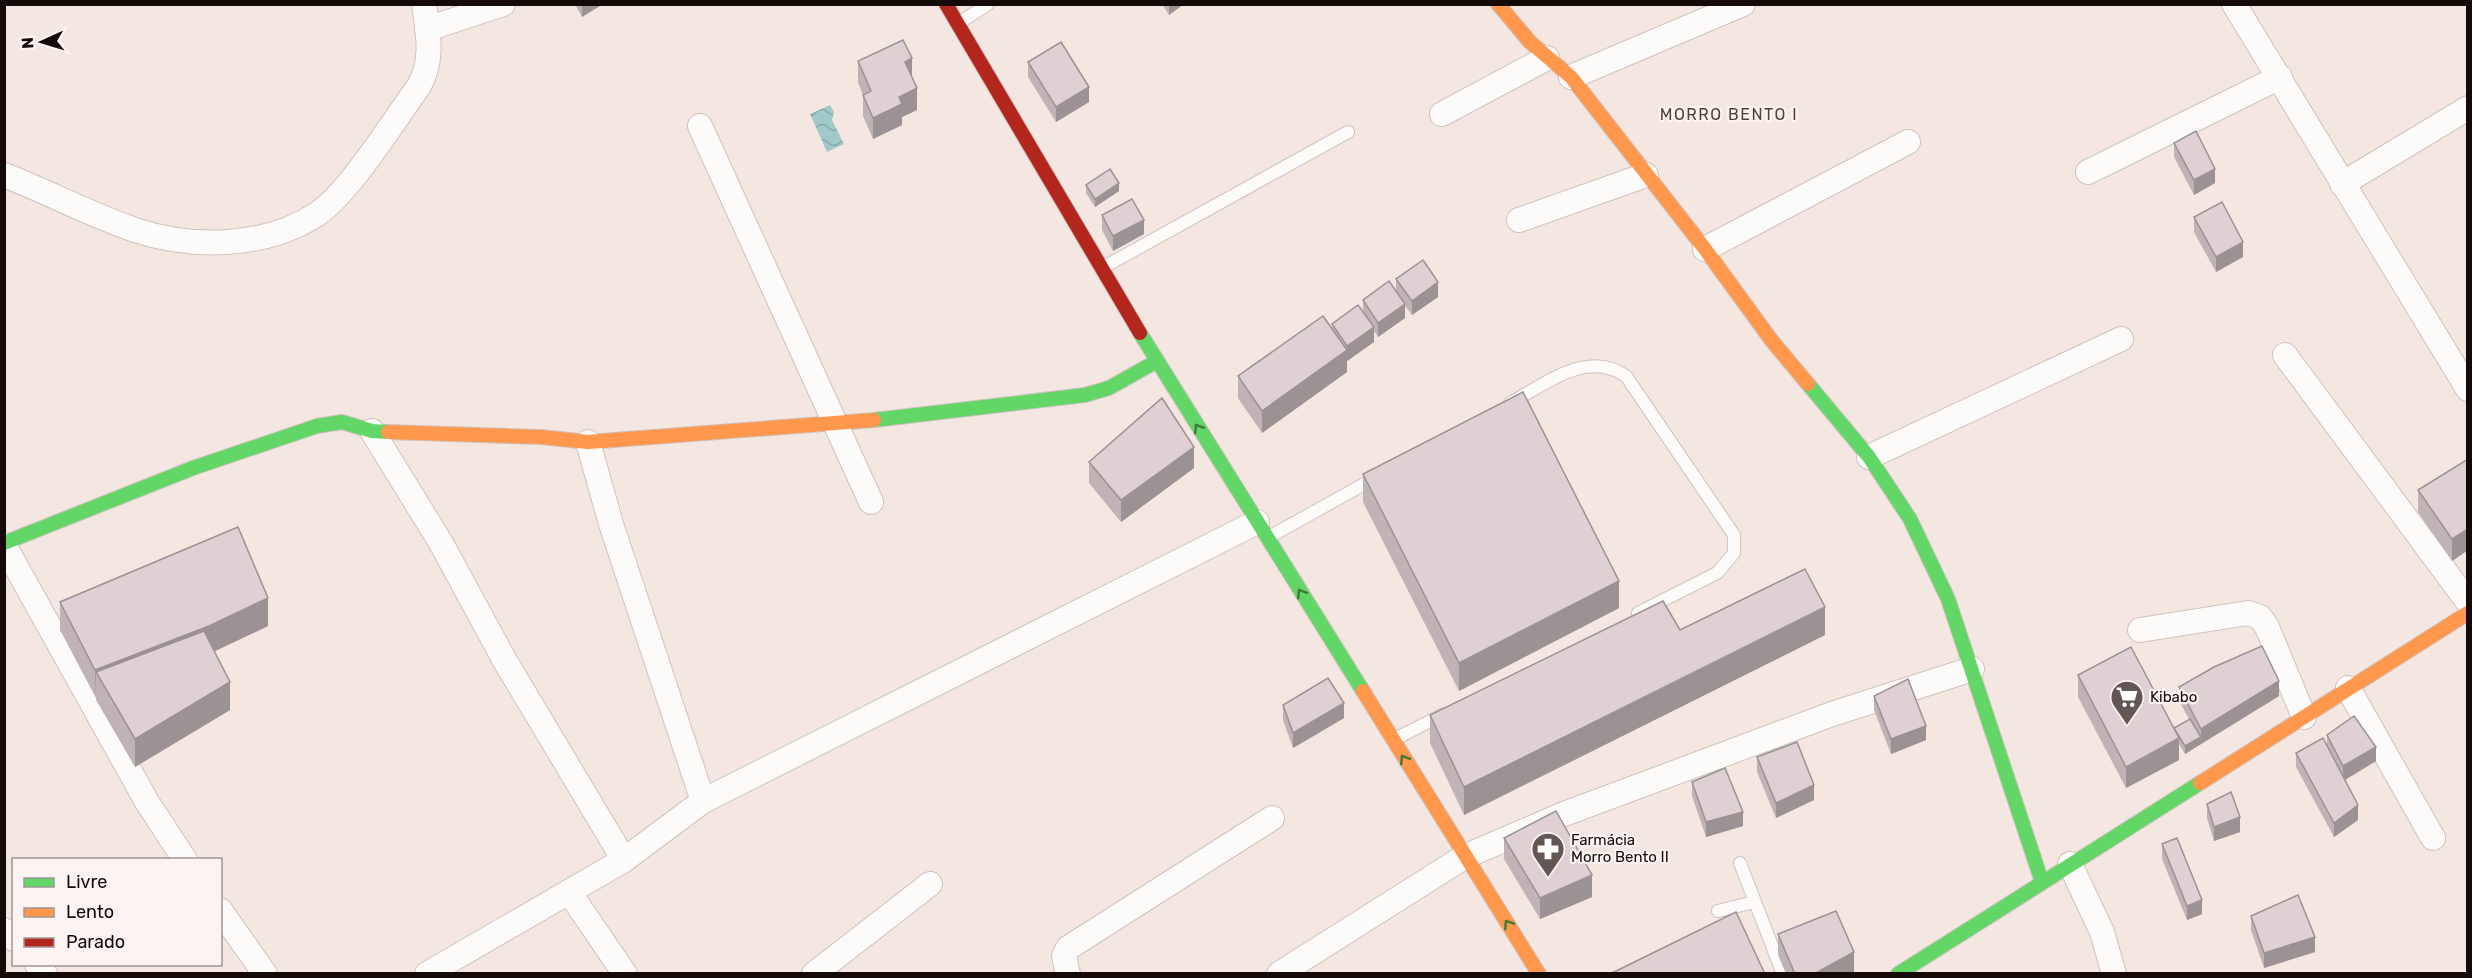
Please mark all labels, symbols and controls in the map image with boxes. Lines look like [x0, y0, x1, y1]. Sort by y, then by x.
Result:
north arrow [12, 12, 72, 72]
text: N [18, 37, 37, 49]
district label: MORRO BENTO I [1660, 105, 1798, 124]
one-way arrow [1194, 424, 1206, 434]
one-way arrow [1298, 589, 1309, 600]
supermarket icon: Kibabo [2109, 679, 2145, 726]
place label: Kibabo [2150, 688, 2197, 706]
one-way arrow [1399, 755, 1411, 765]
pharmacy icon: Farmácia Morro Bento II [1530, 831, 1566, 878]
place label: Farmácia Morro Bento II [1571, 831, 1669, 866]
legend [12, 858, 222, 966]
text: Livre [66, 871, 107, 893]
text: Lento [66, 901, 114, 923]
one-way arrow [1504, 920, 1515, 931]
text: Parado [66, 931, 125, 953]

